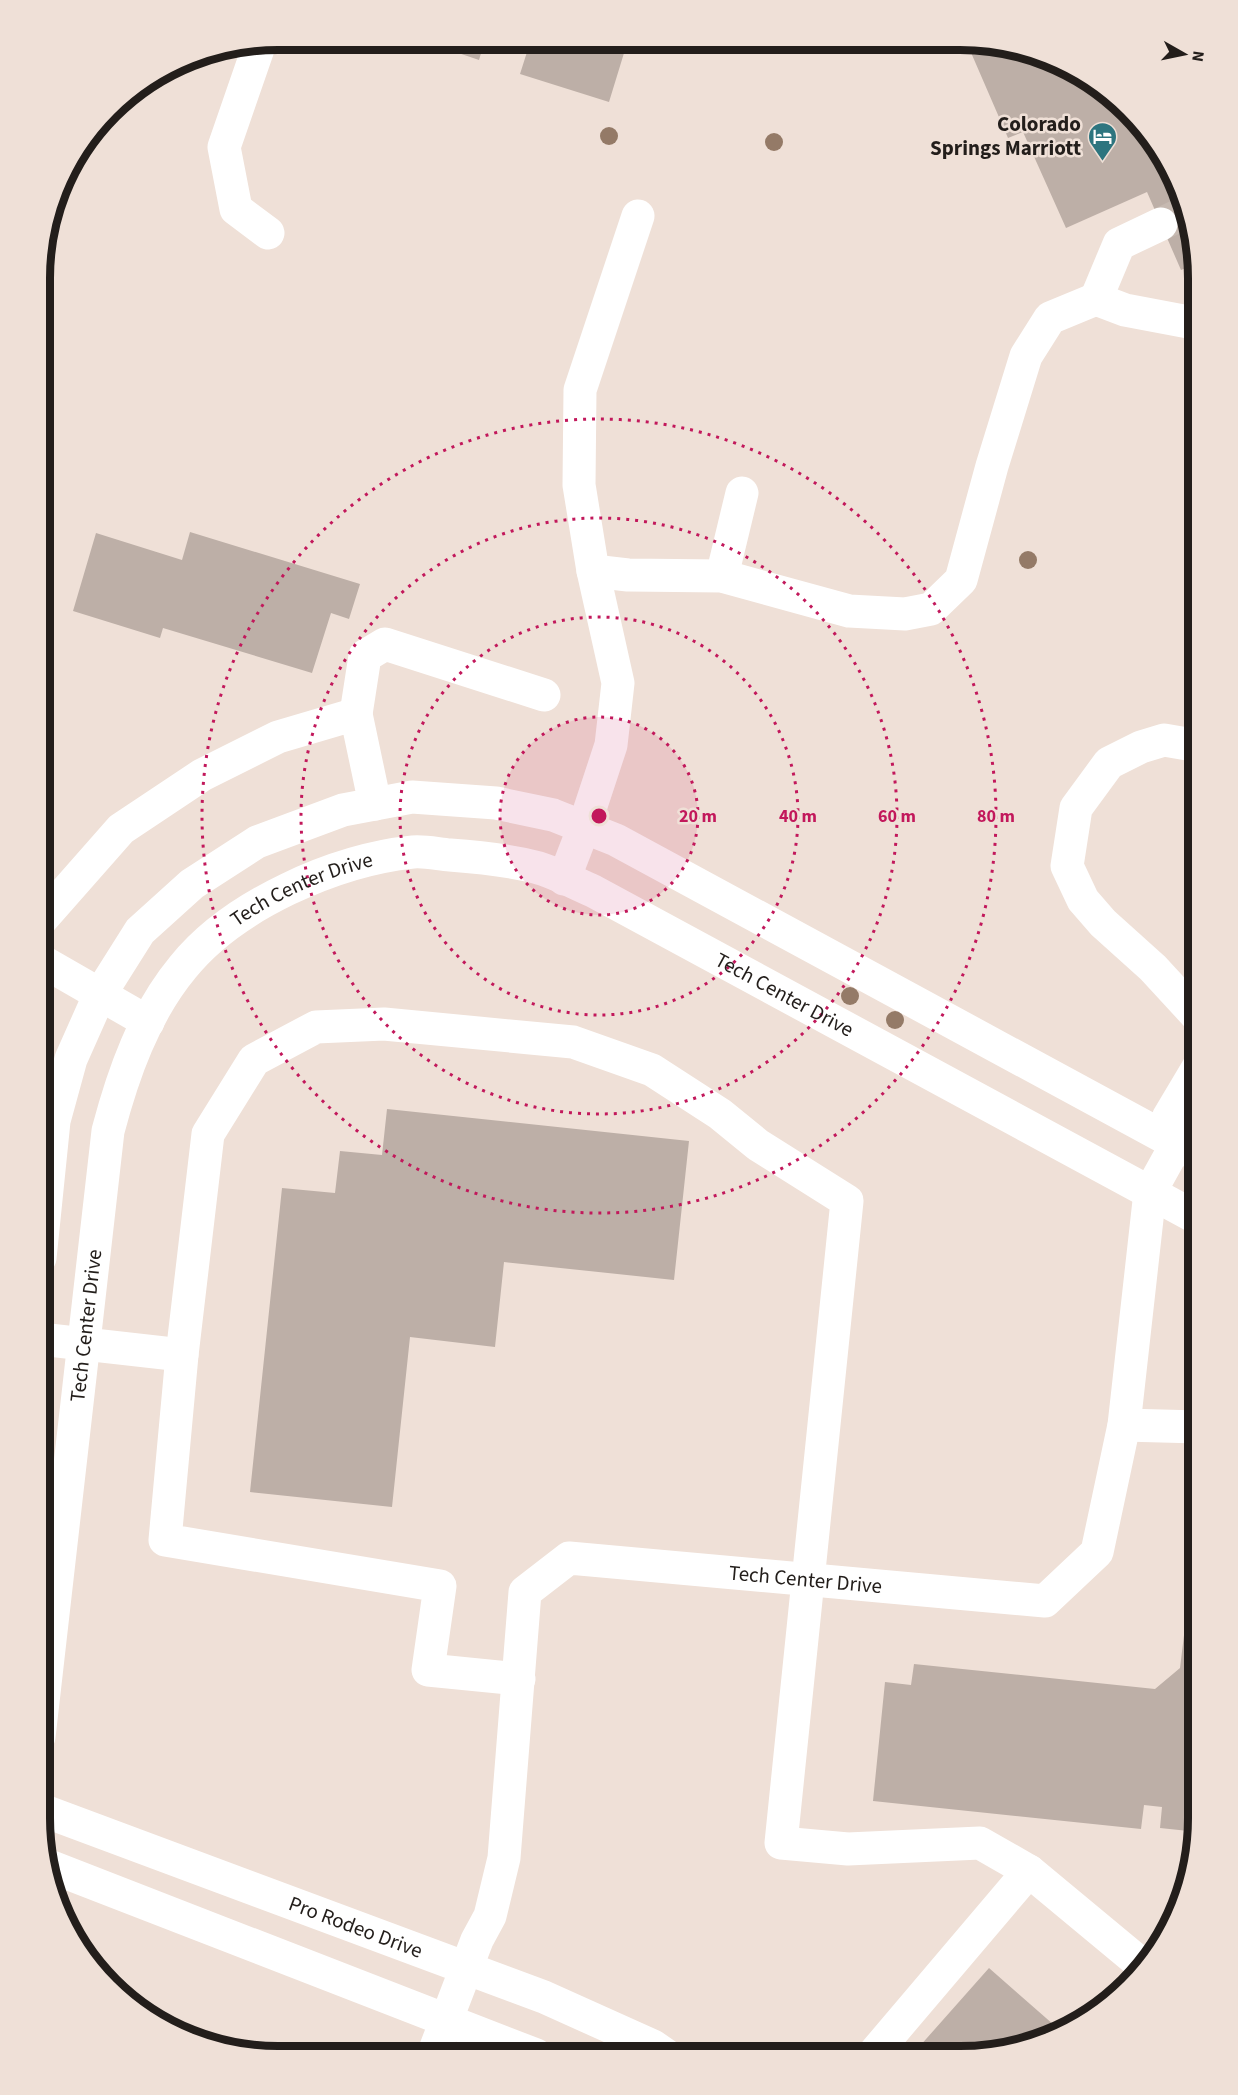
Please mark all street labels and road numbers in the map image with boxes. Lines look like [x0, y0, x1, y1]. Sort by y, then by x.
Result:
street label: Tech Center Drive [224, 844, 376, 934]
street label: Tech Center Drive [710, 945, 859, 1044]
street label: Tech Center Drive [62, 1248, 109, 1404]
street label: Tech Center Drive [728, 1558, 883, 1601]
street label: Pro Rodeo Drive [284, 1888, 427, 1966]

